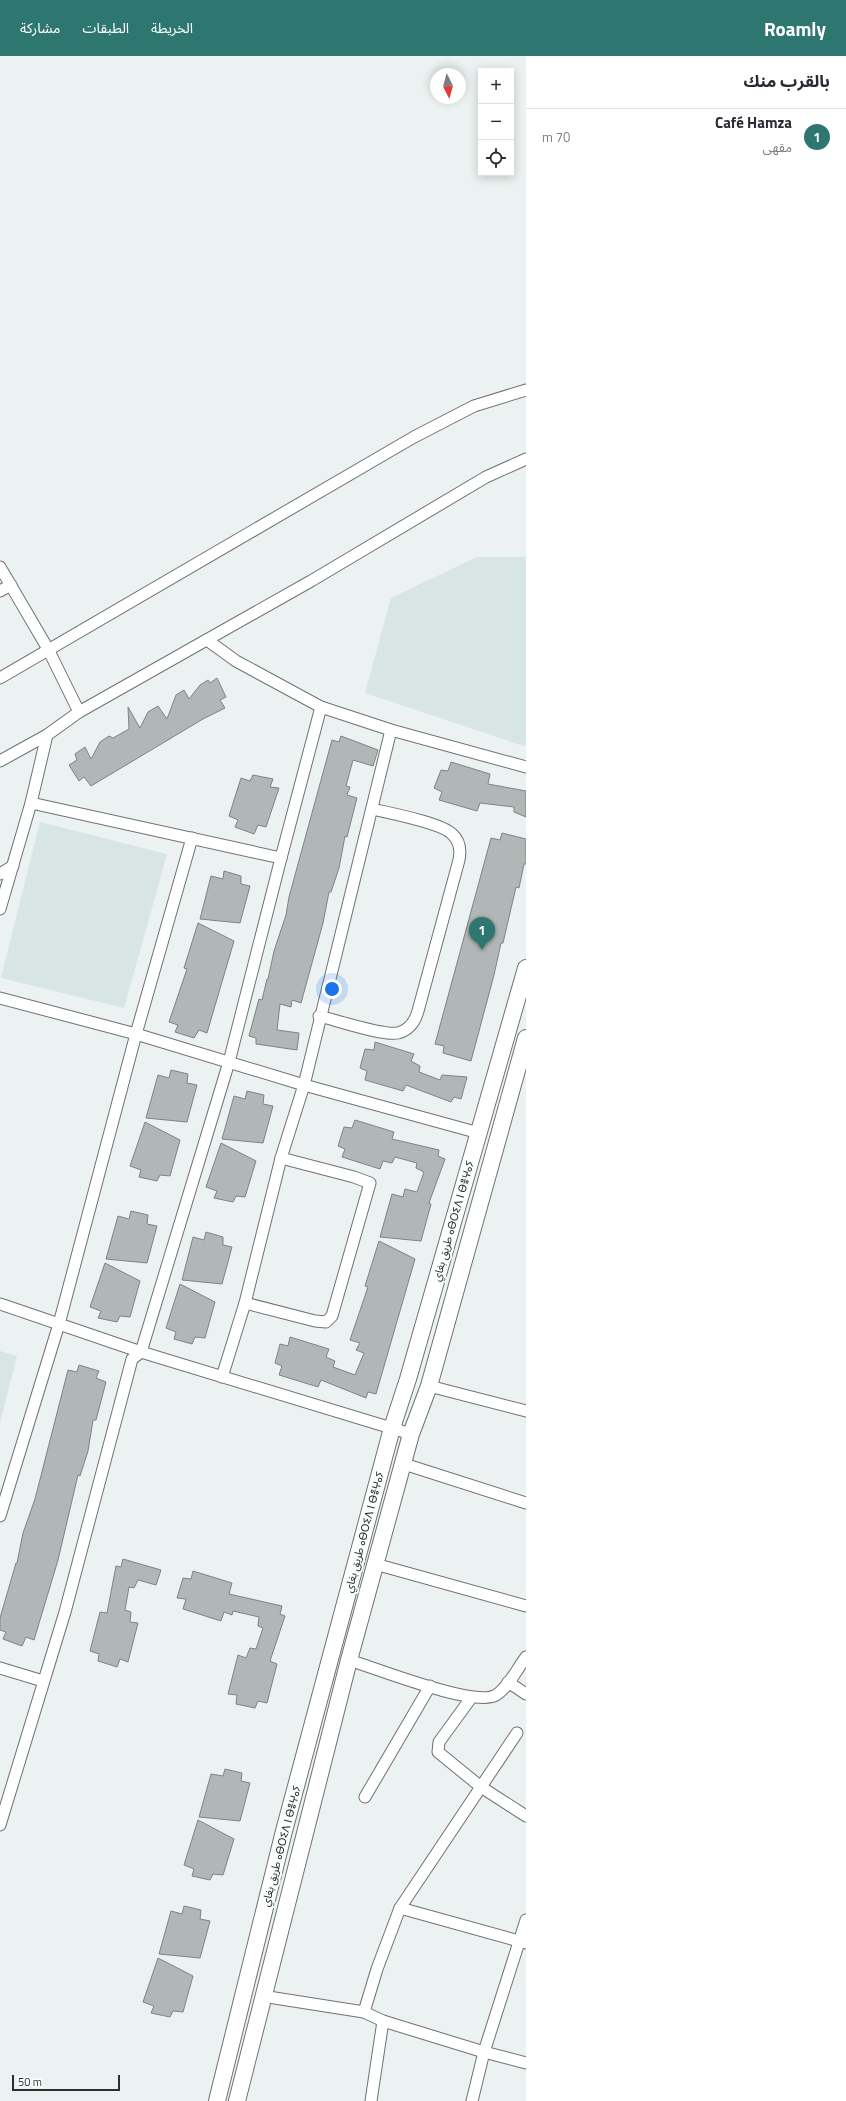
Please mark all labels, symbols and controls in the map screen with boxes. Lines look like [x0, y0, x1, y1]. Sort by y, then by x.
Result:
text: Roamly [764, 14, 826, 43]
text: مشاركة [20, 17, 60, 38]
text: الطبقات [82, 17, 129, 38]
text: الخريطة [151, 17, 193, 38]
north arrow [430, 68, 466, 104]
map controls [478, 68, 514, 176]
button: + [478, 68, 514, 104]
text: بالقرب منك [743, 68, 830, 94]
button: − [478, 104, 514, 140]
text: Café Hamza [715, 111, 792, 134]
text: 70 m [542, 127, 570, 147]
text: 1 [813, 127, 821, 147]
text: مقهى [763, 137, 792, 157]
button: locate [478, 140, 514, 176]
pin: 1 [469, 917, 495, 950]
your location [322, 979, 342, 999]
street label: طريق بغاي ⴰⴱⵔⵉⴷ ⵏ ⴱⴻⵖⴰⵢ [428, 1159, 479, 1284]
street label: طريق بغاي ⴰⴱⵔⵉⴷ ⵏ ⴱⴻⵖⴰⵢ [340, 1469, 389, 1595]
street label: طريق بغاي ⴰⴱⵔⵉⴷ ⵏ ⴱⴻⵖⴰⵢ [257, 1783, 306, 1909]
scale bar [12, 2073, 120, 2092]
text: 50 m [18, 2074, 42, 2090]

